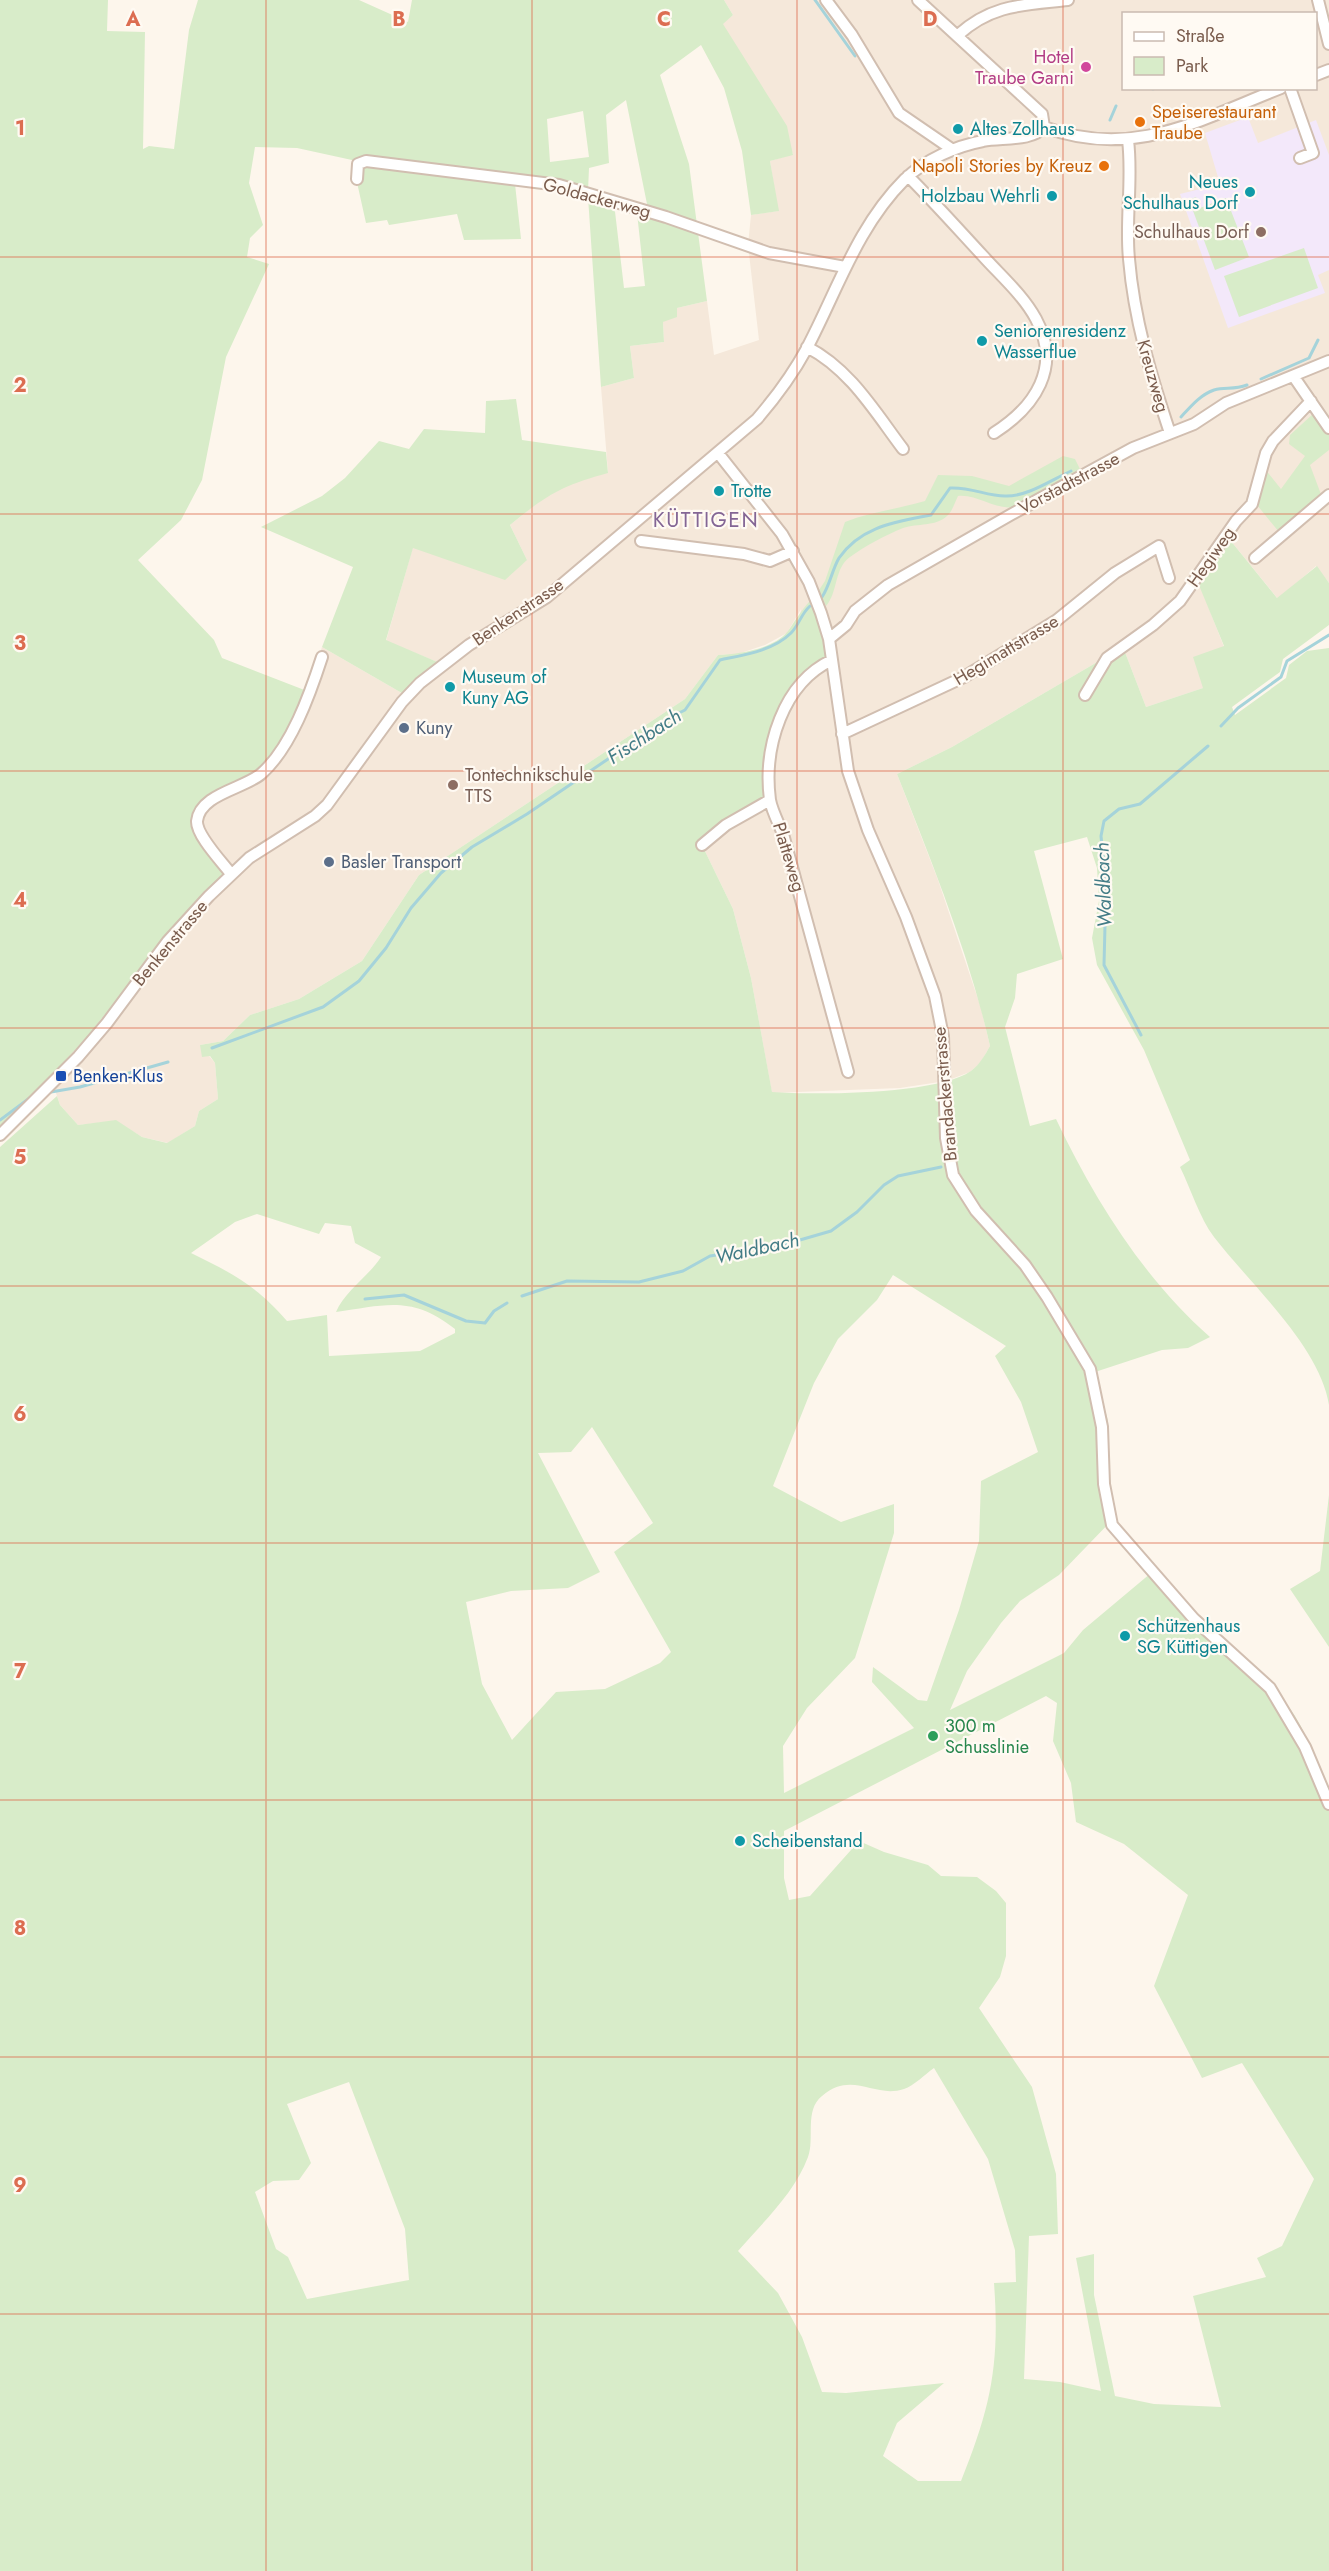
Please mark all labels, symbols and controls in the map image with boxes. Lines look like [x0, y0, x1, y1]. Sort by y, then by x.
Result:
text: A [125, 5, 141, 34]
text: B [392, 5, 406, 34]
text: C [657, 5, 671, 34]
text: D [923, 5, 937, 34]
legend [1122, 12, 1317, 90]
text: Straße [1176, 23, 1224, 49]
place label: Hotel Traube Garni [975, 44, 1074, 91]
text: Park [1176, 53, 1208, 79]
marker: Hotel Traube Garni [1079, 60, 1093, 74]
place label: Speiserestaurant Traube [1152, 99, 1277, 146]
text: 1 [15, 114, 25, 143]
marker: Speiserestaurant Traube [1133, 115, 1147, 129]
place label: Altes Zollhaus [970, 116, 1074, 142]
marker: Altes Zollhaus [951, 122, 965, 136]
place label: Napoli Stories by Kreuz [912, 153, 1093, 179]
marker: Napoli Stories by Kreuz [1097, 159, 1111, 173]
place label: Neues Schulhaus Dorf [1123, 169, 1239, 216]
street label: Goldackerweg [540, 171, 654, 225]
place label: Holzbau Wehrli [921, 183, 1040, 209]
marker: Neues Schulhaus Dorf [1243, 185, 1257, 199]
marker: Holzbau Wehrli [1045, 189, 1059, 203]
place label: Schulhaus Dorf [1134, 219, 1250, 245]
marker: Schulhaus Dorf [1254, 225, 1268, 239]
place label: Seniorenresidenz Wasserflue [994, 318, 1127, 365]
marker: Seniorenresidenz Wasserflue [975, 334, 989, 348]
street label: Kreuzweg [1130, 336, 1176, 416]
text: 2 [13, 371, 27, 400]
street label: Vorstadtstrasse [1014, 445, 1124, 521]
place label: Trotte [731, 478, 772, 504]
marker: Trotte [712, 484, 726, 498]
district label: KÜTTIGEN [653, 505, 759, 535]
street label: Hegiweg [1181, 521, 1241, 593]
street label: Benkenstrasse [467, 572, 569, 652]
street label: Hegimattstrasse [948, 608, 1064, 692]
text: 3 [14, 629, 26, 658]
place label: Museum of Kuny AG [462, 664, 547, 711]
marker: Museum of Kuny AG [443, 680, 457, 694]
water label: Fischbach [601, 701, 687, 771]
place label: Kuny [416, 715, 452, 741]
marker: Kuny [397, 721, 411, 735]
place label: Tontechnikschule TTS [465, 762, 593, 809]
marker: Tontechnikschule TTS [446, 778, 460, 792]
street label: Platteweg [766, 819, 812, 895]
water label: Waldbach [1088, 842, 1119, 928]
place label: Basler Transport [341, 849, 462, 875]
marker: Basler Transport [322, 855, 336, 869]
text: 4 [13, 886, 27, 915]
street label: Benkenstrasse [126, 894, 214, 992]
street label: Brandackerstrasse [926, 1026, 964, 1162]
place label: Benken-Klus [73, 1063, 163, 1089]
marker: Benken-Klus [54, 1069, 68, 1083]
text: 5 [14, 1143, 27, 1172]
water label: Waldbach [712, 1225, 802, 1272]
text: 6 [13, 1400, 27, 1429]
place label: Schützenhaus SG Küttigen [1137, 1613, 1240, 1660]
marker: Schützenhaus SG Küttigen [1118, 1629, 1132, 1643]
text: 7 [14, 1657, 27, 1686]
place label: 300 m Schusslinie [945, 1713, 1029, 1760]
marker: 300 m Schusslinie [926, 1729, 940, 1743]
place label: Scheibenstand [752, 1828, 863, 1854]
marker: Scheibenstand [733, 1834, 747, 1848]
text: 8 [14, 1914, 26, 1943]
text: 9 [13, 2171, 27, 2200]

